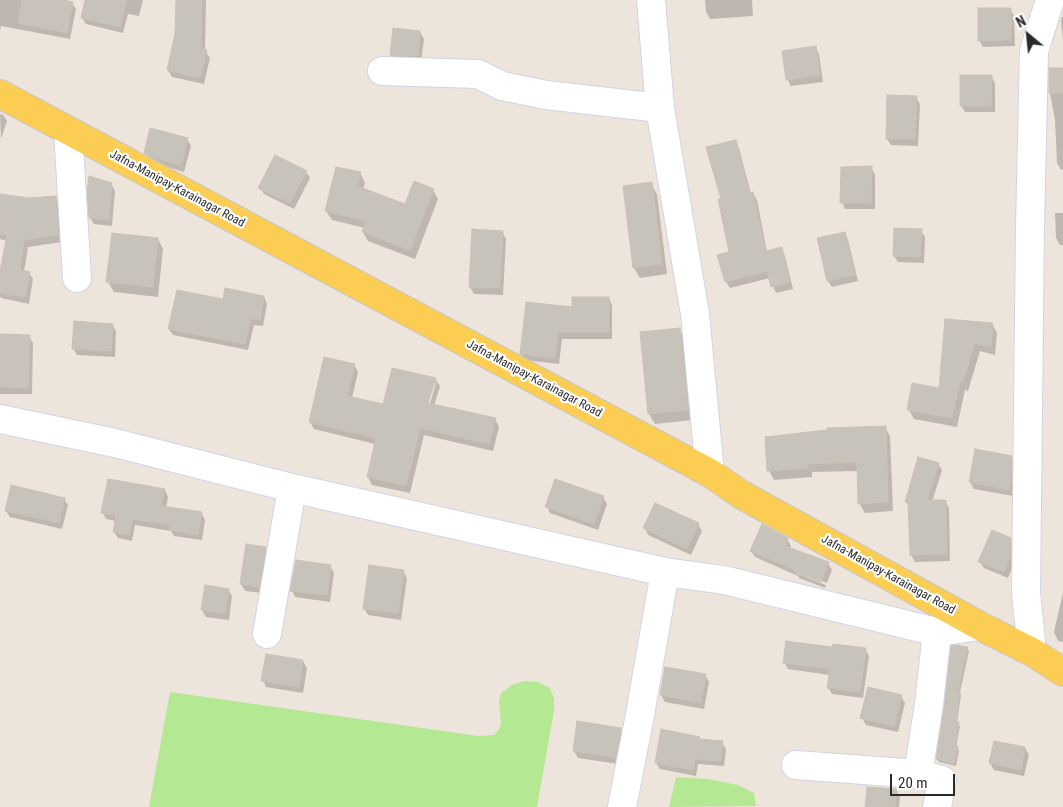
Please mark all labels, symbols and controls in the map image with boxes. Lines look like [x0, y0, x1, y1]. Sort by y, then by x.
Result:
north arrow [1003, 10, 1053, 60]
text: N [1013, 13, 1028, 31]
street label: Jafna-Manipay-Karainagar Road [107, 147, 247, 231]
street label: Jafna-Manipay-Karainagar Road [464, 337, 604, 421]
street label: Jafna-Manipay-Karainagar Road [819, 532, 957, 618]
scale bar [893, 764, 958, 796]
text: 20 m [898, 774, 928, 792]

